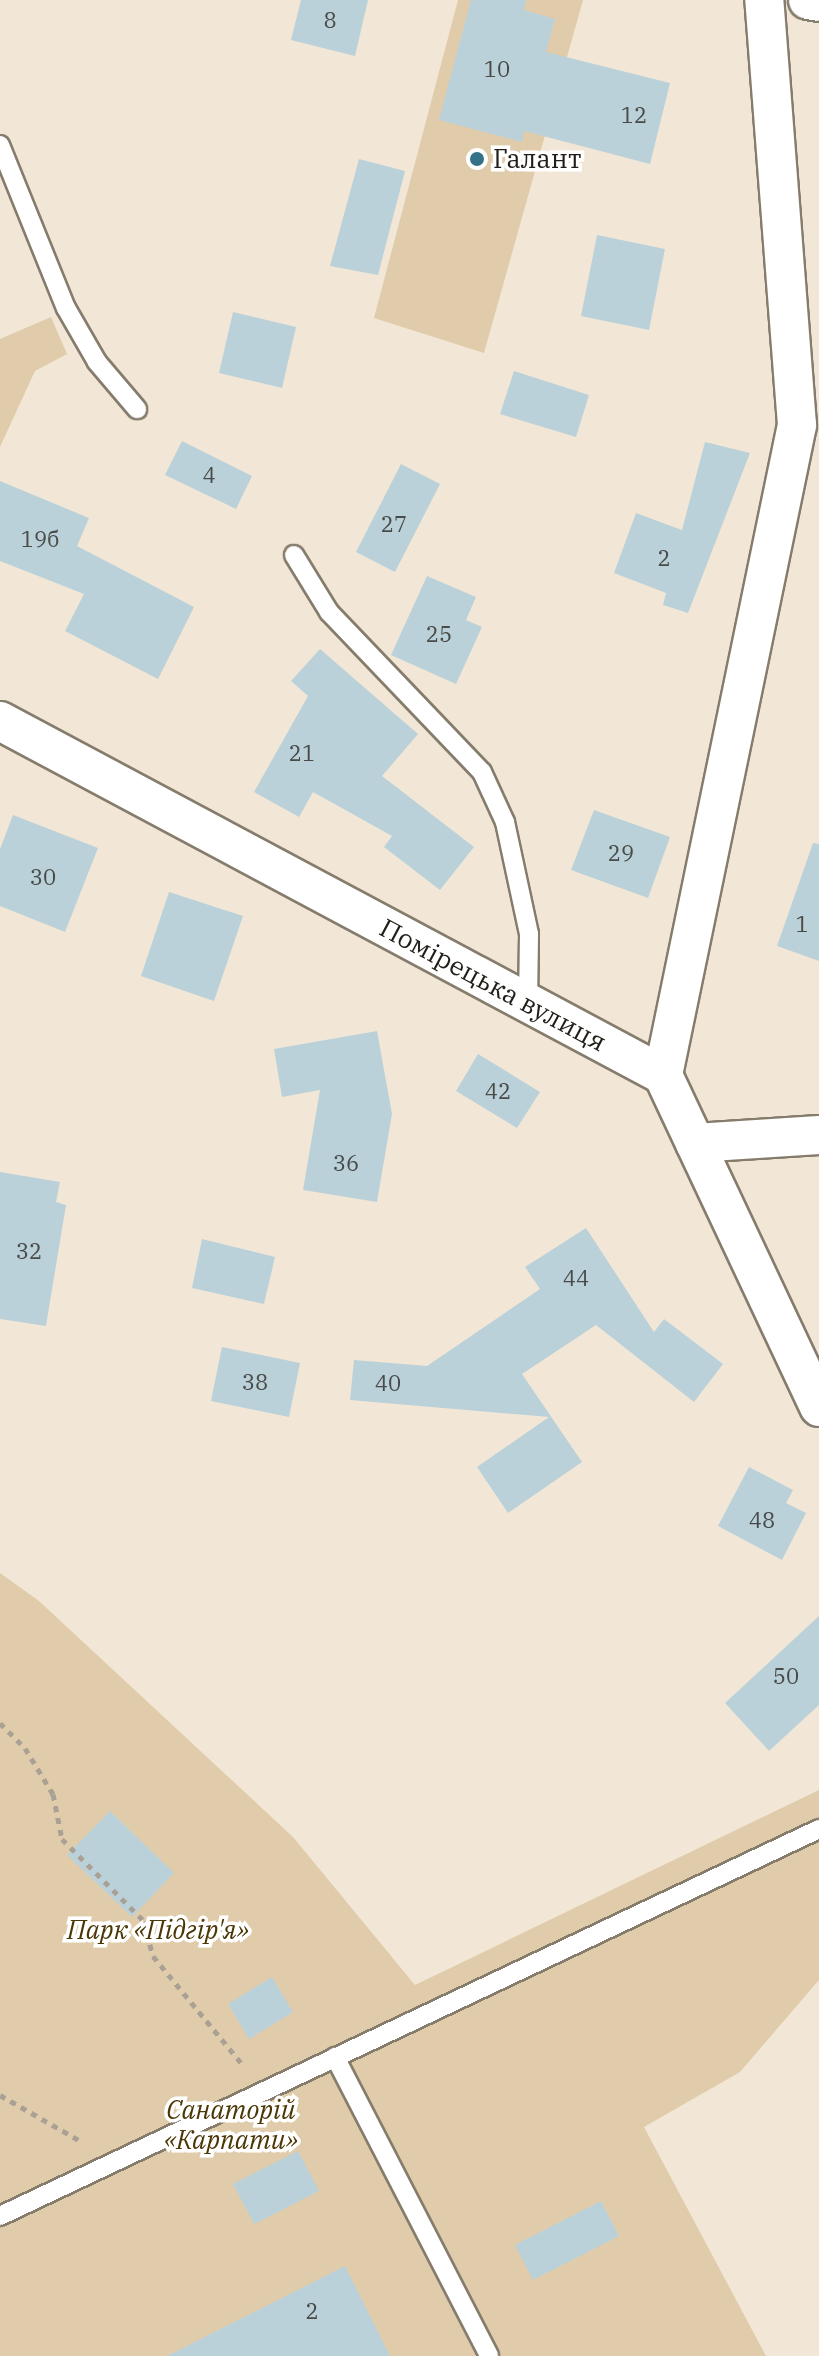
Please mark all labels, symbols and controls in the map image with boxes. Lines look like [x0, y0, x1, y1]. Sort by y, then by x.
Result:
house number: 8 [323, 7, 337, 33]
house number: 10 [484, 56, 510, 82]
house number: 12 [621, 102, 647, 128]
place label: Галант [493, 143, 581, 175]
marker: Галант [468, 150, 486, 168]
house number: 4 [202, 462, 216, 488]
house number: 27 [381, 511, 407, 537]
house number: 19б [21, 526, 59, 552]
house number: 2 [657, 545, 671, 571]
house number: 25 [426, 621, 452, 647]
house number: 21 [289, 740, 315, 766]
house number: 29 [608, 840, 634, 866]
house number: 30 [30, 864, 56, 890]
house number: 1 [795, 911, 809, 937]
street label: Помірецька вулиця [374, 912, 612, 1058]
house number: 42 [485, 1078, 511, 1104]
house number: 36 [333, 1150, 359, 1176]
house number: 32 [16, 1238, 42, 1264]
house number: 44 [563, 1265, 589, 1291]
house number: 38 [242, 1369, 268, 1395]
house number: 40 [375, 1370, 401, 1396]
house number: 48 [749, 1507, 775, 1533]
house number: 50 [773, 1663, 799, 1689]
park label: Парк «Підгір'я» [67, 1914, 249, 1946]
park label: Санаторій «Карпати» [164, 2094, 298, 2156]
house number: 2 [305, 2298, 319, 2324]

